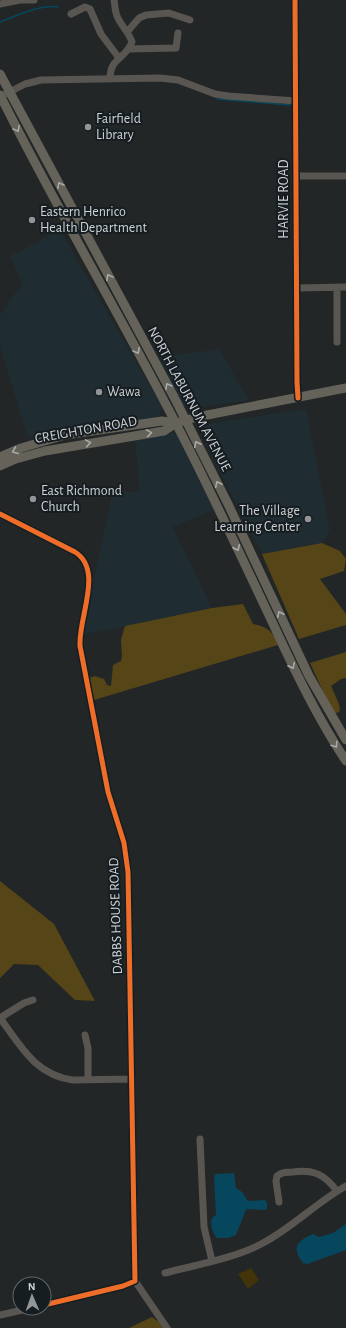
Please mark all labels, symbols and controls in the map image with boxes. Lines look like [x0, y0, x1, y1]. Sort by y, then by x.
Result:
place label: Fairfield Library [96, 112, 141, 142]
marker: Fairfield Library [83, 122, 93, 132]
one-way arrow [13, 125, 20, 132]
street label: HARVIE ROAD [277, 159, 291, 239]
one-way arrow [57, 182, 64, 189]
place label: Eastern Henrico Health Department [40, 205, 148, 235]
marker: Eastern Henrico Health Department [27, 215, 37, 225]
one-way arrow [106, 274, 114, 281]
street label: NORTH LABURNUM AVENUE [145, 324, 233, 474]
one-way arrow [132, 346, 140, 354]
one-way arrow [165, 383, 172, 390]
place label: Wawa [107, 385, 141, 399]
marker: Wawa [94, 387, 104, 397]
street label: CREIGHTON ROAD [34, 414, 138, 446]
one-way arrow [146, 429, 152, 438]
one-way arrow [85, 439, 91, 448]
one-way arrow [195, 440, 202, 448]
one-way arrow [11, 446, 19, 454]
one-way arrow [215, 481, 223, 488]
place label: East Richmond Church [41, 484, 122, 514]
marker: East Richmond Church [28, 494, 38, 504]
place label: The Village Learning Center [214, 504, 300, 534]
marker: The Village Learning Center [303, 514, 313, 524]
one-way arrow [232, 544, 240, 551]
one-way arrow [277, 611, 285, 618]
one-way arrow [288, 661, 295, 669]
one-way arrow [331, 741, 338, 748]
street label: DABBS HOUSE ROAD [107, 857, 125, 975]
north arrow [12, 1276, 52, 1316]
text: N [28, 1281, 36, 1292]

